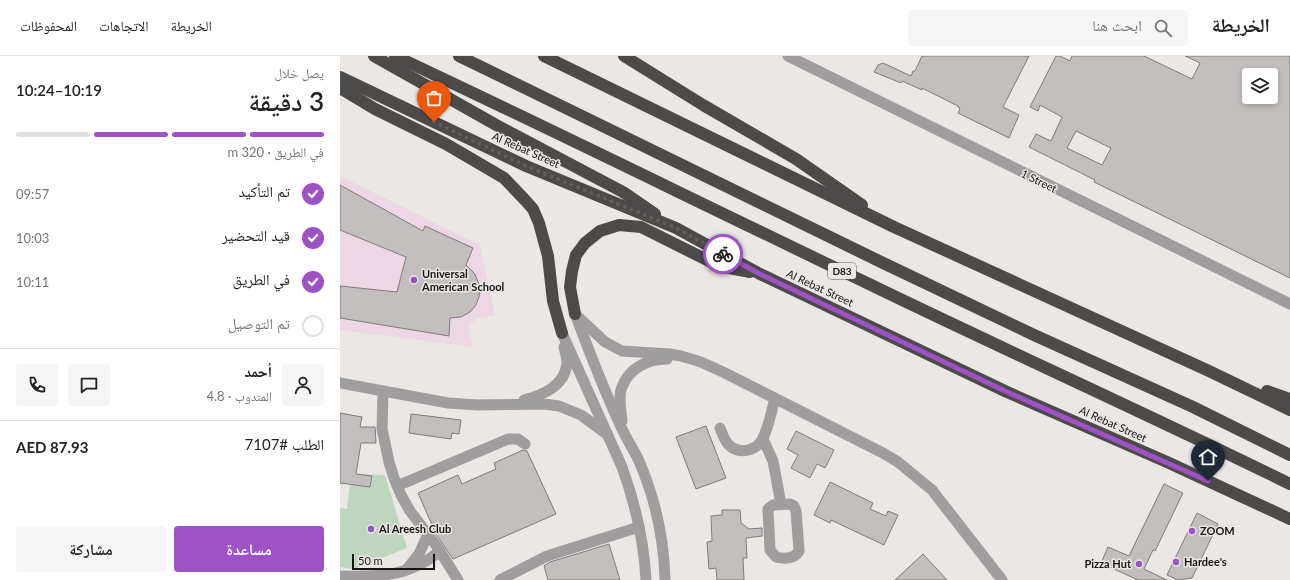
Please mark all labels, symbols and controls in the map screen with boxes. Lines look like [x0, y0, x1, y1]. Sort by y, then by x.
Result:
search box [908, 10, 1188, 46]
text: الخريطة [1212, 13, 1270, 36]
text: ابحث هنا [1092, 16, 1142, 34]
text: المحفوظات [20, 17, 77, 34]
text: الاتجاهات [99, 17, 149, 34]
text: الخريطة [171, 17, 212, 34]
icon: search [1152, 17, 1174, 39]
text: يصل خلال [274, 65, 324, 81]
map controls [1242, 68, 1278, 104]
button: layers [1242, 68, 1278, 104]
text: 10:19–10:24 [16, 81, 102, 99]
pin [417, 81, 451, 122]
text: 3 دقيقة [248, 85, 324, 117]
icon: bag [423, 87, 445, 109]
street label: Al Rebat Street [490, 129, 562, 170]
text: في الطريق · 320 m [228, 144, 324, 160]
street label: 1 Street [1019, 166, 1059, 195]
text: تم التأكيد [238, 182, 290, 200]
icon: check [302, 183, 324, 205]
text: 09:57 [16, 186, 49, 202]
text: قيد التحضير [222, 226, 290, 244]
icon: check [302, 227, 324, 249]
text: 10:03 [16, 230, 49, 246]
courier [703, 234, 743, 274]
icon: bike [712, 243, 734, 265]
road number: D83 [828, 263, 856, 279]
street label: Al Rebat Street [785, 266, 856, 309]
place label: Universal American School [421, 267, 505, 293]
text: في الطريق [233, 270, 290, 288]
icon: check [302, 271, 324, 293]
text: 10:11 [16, 274, 49, 290]
marker: Universal American School [409, 275, 419, 285]
text: تم التوصيل [228, 314, 290, 332]
text: أحمد [245, 362, 272, 380]
button: phone [16, 364, 58, 406]
button: chat [68, 364, 110, 406]
button: person [282, 364, 324, 406]
text: المندوب · 4.8 [207, 388, 272, 404]
street label: Al Rebat Street [1077, 403, 1149, 444]
text: الطلب #7107 [245, 435, 324, 453]
text: AED 87.93 [16, 438, 88, 456]
pin [1191, 440, 1225, 481]
icon: home [1197, 446, 1219, 468]
place label: Al Areesh Club [378, 522, 451, 535]
marker: Al Areesh Club [366, 524, 376, 534]
place label: ZOOM [1200, 524, 1235, 537]
button: مشاركة [16, 526, 166, 572]
button: مساعدة [174, 526, 324, 572]
marker: ZOOM [1187, 526, 1197, 536]
scale bar [352, 552, 435, 571]
text: 50 m [358, 554, 383, 567]
place label: Hardee's [1184, 555, 1227, 568]
place label: Pizza Hut [1084, 557, 1132, 570]
marker: Hardee's [1171, 557, 1181, 567]
marker: Pizza Hut [1134, 559, 1144, 569]

